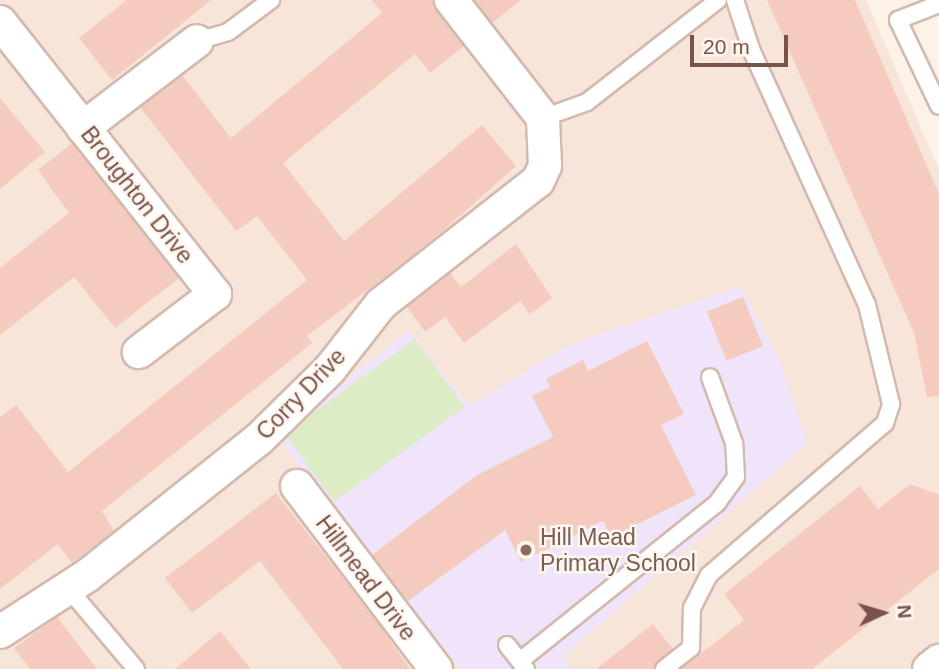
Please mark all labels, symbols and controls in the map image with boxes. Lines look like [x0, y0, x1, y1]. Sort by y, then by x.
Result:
scale bar [694, 21, 792, 65]
text: 20 m [703, 35, 750, 58]
street label: Broughton Drive [75, 121, 199, 269]
street label: Corry Drive [251, 343, 351, 445]
street label: Hillmead Drive [310, 510, 422, 646]
place label: Hill Mead Primary School [540, 523, 696, 577]
marker: Hill Mead Primary School [518, 542, 534, 558]
north arrow [848, 578, 918, 648]
text: N [893, 604, 915, 619]

